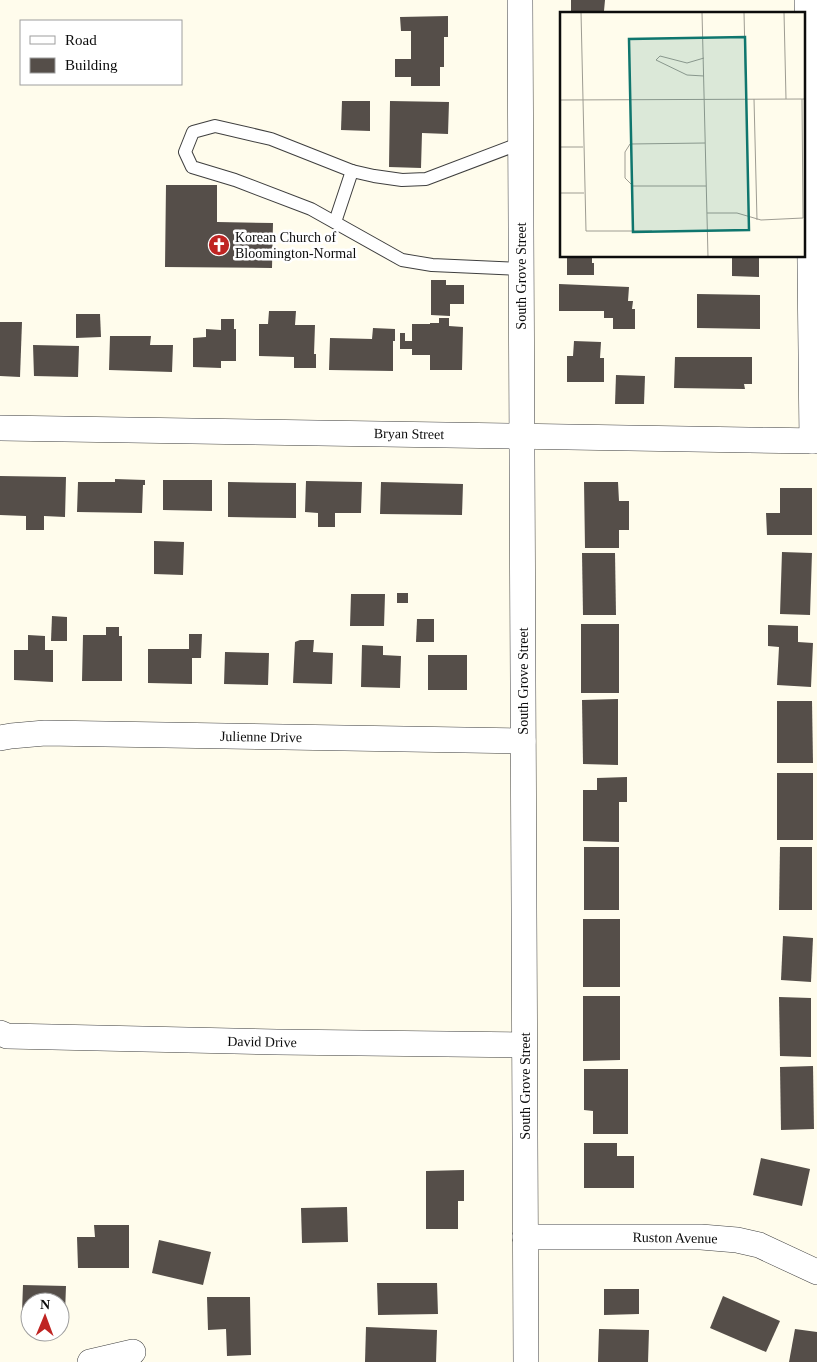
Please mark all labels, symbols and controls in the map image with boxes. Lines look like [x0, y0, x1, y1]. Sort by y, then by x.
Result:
inset map [560, 12, 804, 258]
legend [20, 20, 182, 85]
text: Road [65, 32, 97, 48]
text: Building [65, 57, 118, 73]
street label: South Grove Street [514, 222, 529, 330]
place label: Korean Church of Bloomington-Normal [235, 230, 356, 261]
church icon: Korean Church of Bloomington-Normal [207, 233, 231, 257]
street label: Bryan Street [374, 426, 444, 442]
street label: South Grove Street [516, 627, 531, 735]
street label: Julienne Drive [220, 729, 302, 745]
street label: South Grove Street [518, 1032, 533, 1140]
street label: David Drive [227, 1034, 297, 1050]
street label: Ruston Avenue [632, 1230, 718, 1246]
north arrow [20, 1292, 70, 1342]
text: N [40, 1297, 50, 1312]

